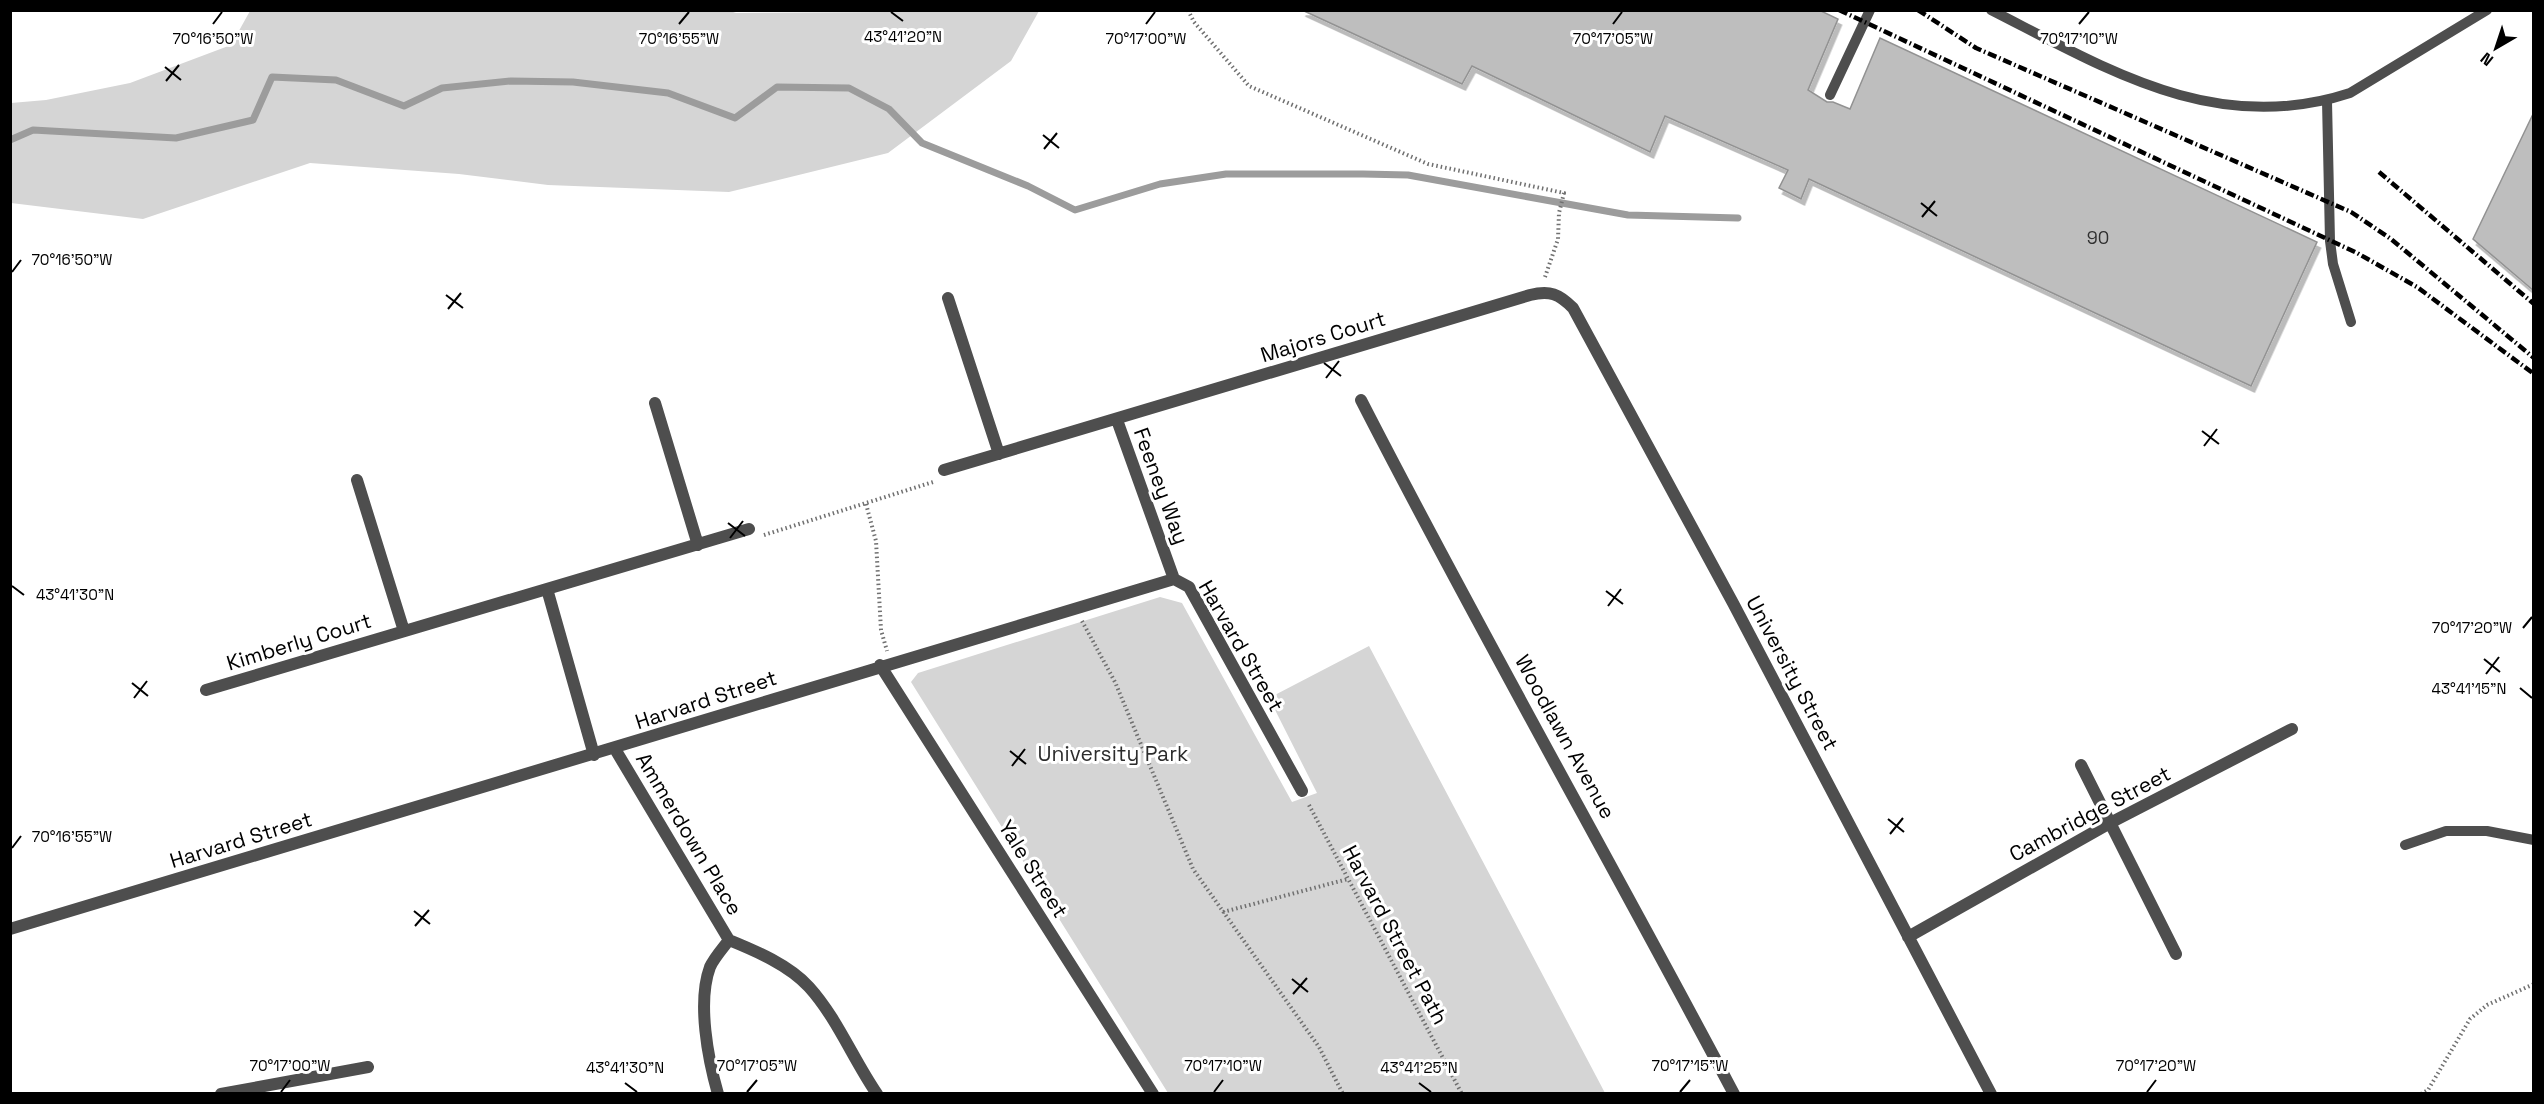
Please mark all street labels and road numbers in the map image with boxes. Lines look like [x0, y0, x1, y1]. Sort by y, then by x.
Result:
street label: Majors Court [1257, 305, 1389, 368]
street label: Feeney Way [1128, 424, 1195, 548]
street label: Harvard Street [1193, 575, 1290, 716]
street label: University Street [1740, 591, 1845, 755]
street label: Kimberly Court [223, 607, 375, 676]
street label: Woodlawn Avenue [1509, 650, 1622, 824]
street label: Harvard Street [632, 664, 780, 735]
street label: Ammerdown Place [630, 747, 749, 920]
street label: Cambridge Street [2004, 760, 2175, 868]
street label: Harvard Street [166, 805, 315, 874]
street label: Yale Street [993, 815, 1074, 923]
street label: Harvard Street Path [1337, 840, 1454, 1029]

